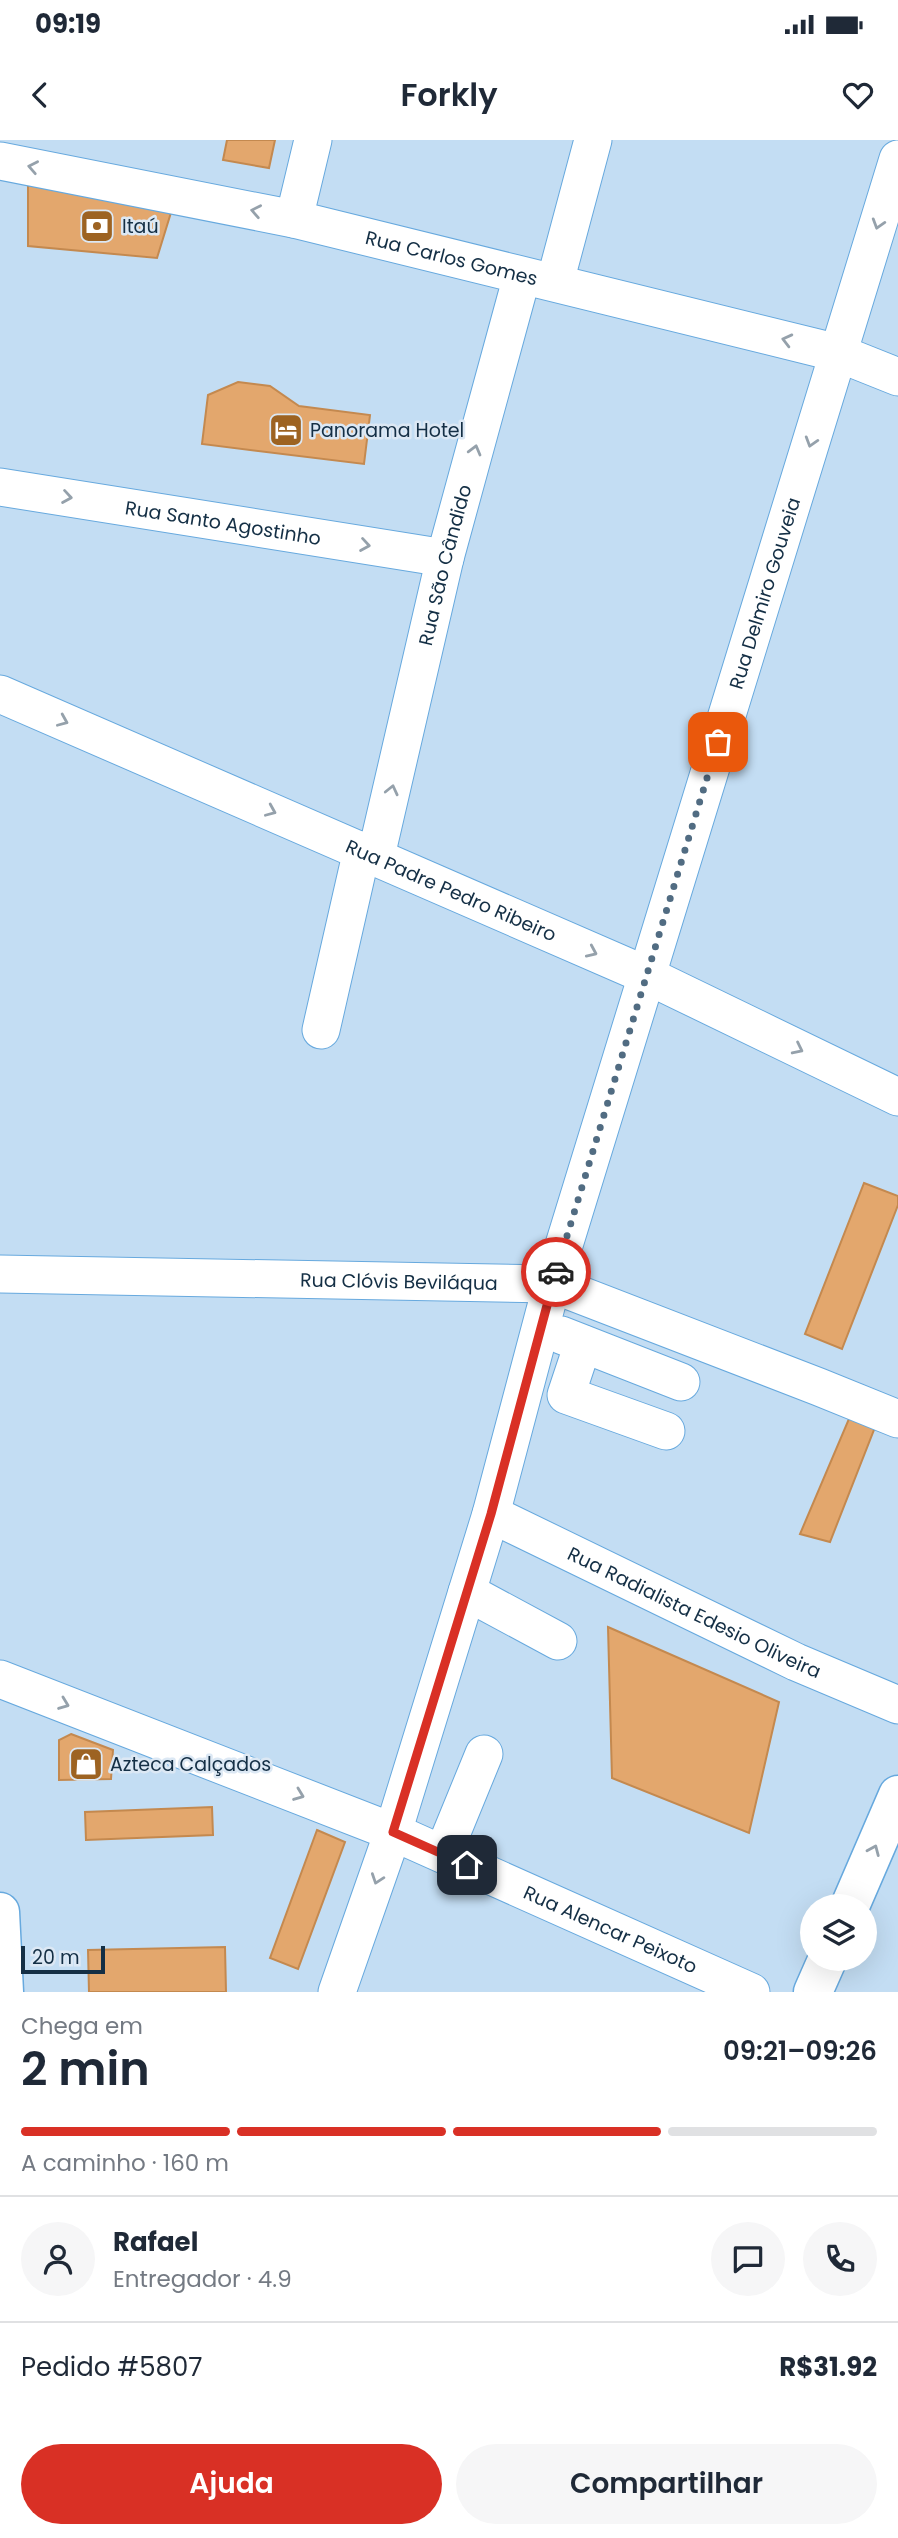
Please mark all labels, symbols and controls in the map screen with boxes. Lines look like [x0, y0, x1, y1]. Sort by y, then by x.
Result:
text: 09:19 [35, 6, 101, 42]
text: Forkly [400, 72, 498, 117]
icon: back [21, 76, 59, 114]
icon: heart [839, 76, 877, 114]
one-way arrow [27, 161, 39, 176]
one-way arrow [250, 205, 262, 220]
bank icon: Itaú [78, 207, 116, 245]
place label: Itaú [122, 213, 159, 240]
one-way arrow [872, 218, 886, 230]
street label: Rua Carlos Gomes [363, 224, 540, 292]
one-way arrow [781, 334, 793, 348]
hotel icon: Panorama Hotel [267, 411, 305, 449]
place label: Panorama Hotel [310, 417, 464, 444]
one-way arrow [805, 435, 819, 448]
one-way arrow [466, 444, 481, 456]
street label: Rua São Cândido [412, 481, 478, 648]
one-way arrow [61, 489, 73, 504]
street label: Rua Santo Agostinho [123, 494, 323, 552]
street label: Rua Delmiro Gouveia [722, 494, 807, 692]
one-way arrow [359, 537, 370, 552]
pin [688, 712, 748, 772]
one-way arrow [55, 713, 68, 727]
icon: bag [699, 723, 737, 761]
one-way arrow [383, 784, 398, 796]
one-way arrow [264, 803, 277, 817]
street label: Rua Padre Pedro Ribeiro [342, 833, 561, 948]
one-way arrow [585, 944, 597, 958]
one-way arrow [791, 1040, 803, 1054]
courier [521, 1237, 591, 1307]
icon: car [537, 1253, 575, 1291]
street label: Rua Clóvis Beviláqua [300, 1266, 498, 1297]
street label: Rua Radialista Edesio Oliveira [563, 1540, 825, 1685]
one-way arrow [57, 1696, 69, 1710]
shop icon: Azteca Calçados [67, 1745, 105, 1783]
place label: Azteca Calçados [110, 1751, 271, 1778]
one-way arrow [292, 1787, 304, 1801]
pin [437, 1835, 497, 1895]
one-way arrow [866, 1845, 880, 1858]
icon: home [448, 1846, 486, 1884]
one-way arrow [371, 1872, 385, 1884]
street label: Rua Alencar Peixoto [519, 1879, 702, 1980]
map controls [800, 1894, 877, 1971]
button: layers [800, 1894, 877, 1971]
scale bar [21, 1943, 105, 1975]
text: 20 m [32, 1944, 80, 1971]
text: Chega em [21, 2010, 143, 2042]
text: 09:21–09:26 [723, 2033, 877, 2069]
text: 2 min [21, 2037, 150, 2101]
text: A caminho · 160 m [21, 2147, 229, 2179]
button: person [21, 2222, 95, 2296]
button: chat [711, 2222, 785, 2296]
button: phone [803, 2222, 877, 2296]
text: Rafael [113, 2224, 198, 2260]
text: Entregador · 4.9 [113, 2263, 292, 2295]
text: Pedido #5807 [21, 2349, 202, 2385]
text: R$31.92 [779, 2349, 877, 2385]
button: Ajuda [21, 2444, 442, 2524]
button: Compartilhar [456, 2444, 877, 2524]

